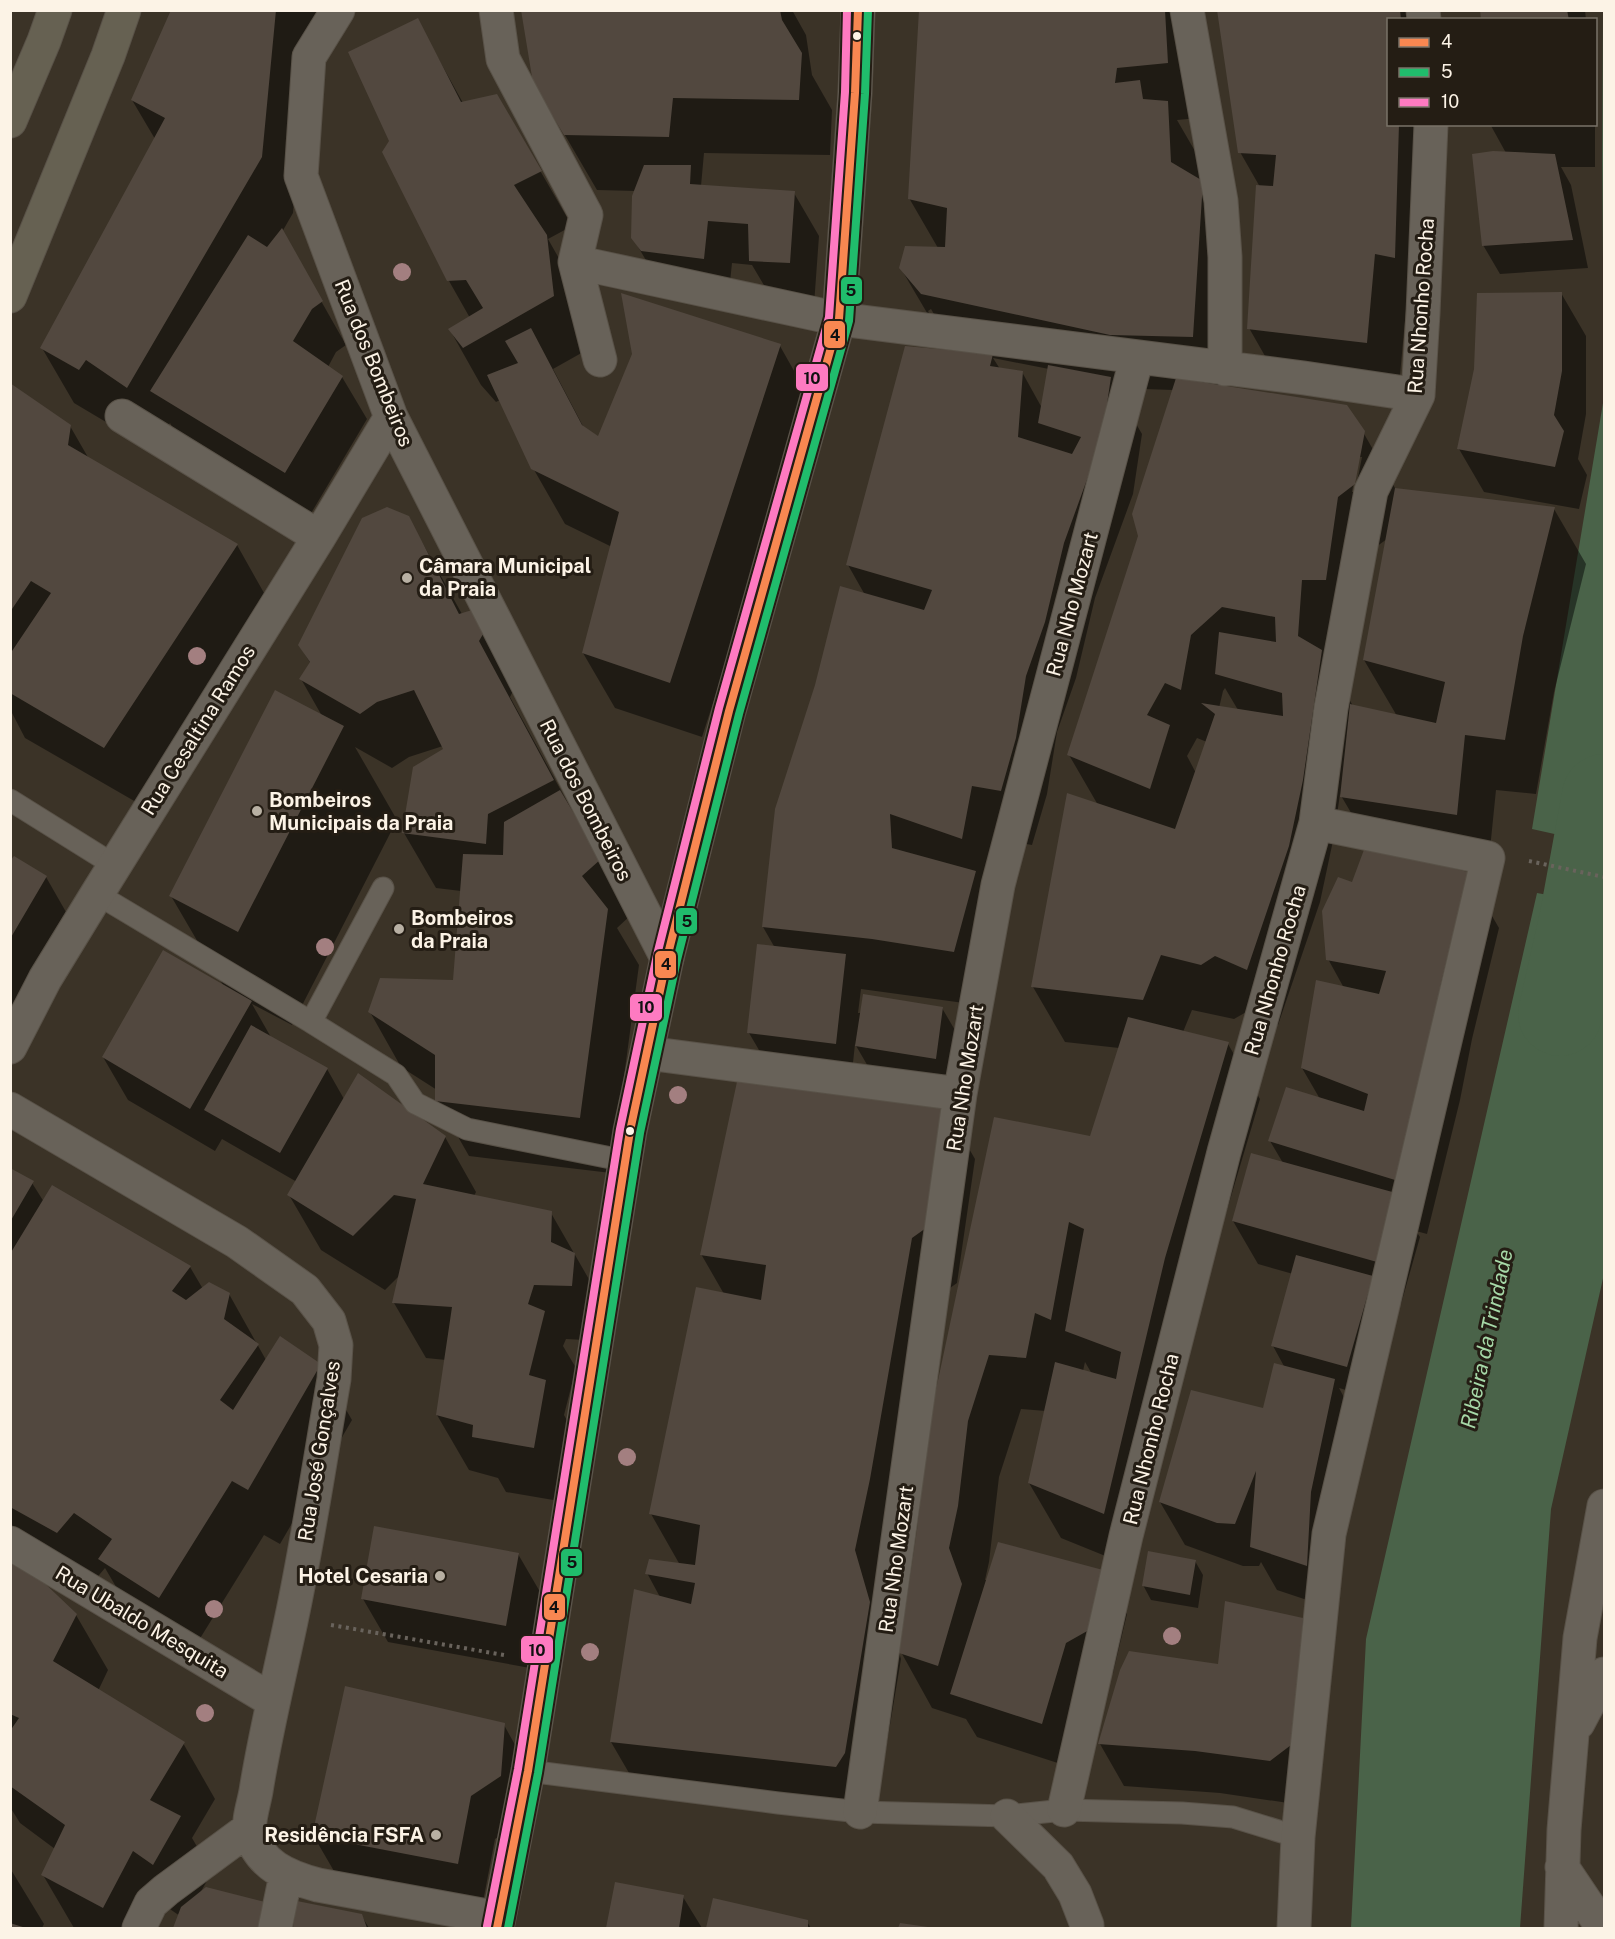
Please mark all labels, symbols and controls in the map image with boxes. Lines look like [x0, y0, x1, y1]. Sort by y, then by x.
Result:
legend [1387, 18, 1597, 126]
unlabelled marker [851, 30, 863, 42]
text: 4 [1441, 31, 1452, 52]
text: 5 [1441, 61, 1453, 82]
text: 10 [1441, 91, 1459, 112]
street label: Rua Nhonho Rocha [1403, 218, 1439, 394]
street label: Rua dos Bombeiros [330, 276, 418, 450]
line badge: 5 [840, 276, 863, 305]
text: 5 [846, 281, 857, 300]
line badge: 4 [823, 320, 846, 349]
text: 4 [830, 326, 841, 345]
line badge: 10 [795, 363, 829, 392]
text: 10 [803, 369, 821, 388]
street label: Rua Nho Mozart [1041, 529, 1103, 679]
place label: Câmara Municipal da Praia [419, 554, 591, 601]
marker: Câmara Municipal da Praia [400, 571, 414, 585]
street label: Rua Cesaltina Ramos [136, 641, 260, 819]
street label: Rua dos Bombeiros [535, 715, 637, 885]
place label: Bombeiros Municipais da Praia [269, 788, 453, 835]
marker: Bombeiros Municipais da Praia [250, 804, 264, 818]
street label: Rua Nhonho Rocha [1239, 882, 1311, 1058]
place label: Bombeiros da Praia [411, 906, 514, 953]
line badge: 5 [675, 907, 698, 935]
text: 5 [682, 912, 693, 931]
marker: Bombeiros da Praia [392, 922, 406, 936]
line badge: 4 [654, 950, 677, 979]
text: 4 [661, 955, 672, 974]
line badge: 10 [629, 993, 663, 1022]
text: 10 [637, 998, 655, 1017]
street label: Rua Nho Mozart [942, 1003, 988, 1153]
unlabelled marker [624, 1125, 636, 1137]
water label: Ribeira da Trindade [1455, 1247, 1518, 1431]
street label: Rua Nhonho Rocha [1118, 1351, 1184, 1527]
street label: Rua José Gonçalves [293, 1359, 345, 1543]
street label: Rua Nho Mozart [874, 1484, 918, 1634]
line badge: 5 [560, 1548, 583, 1577]
text: 5 [567, 1553, 578, 1572]
street label: Rua Ubaldo Mesquita [51, 1561, 233, 1683]
place label: Hotel Cesaria [298, 1564, 428, 1588]
marker: Hotel Cesaria [433, 1569, 447, 1583]
line badge: 4 [543, 1593, 566, 1621]
text: 4 [549, 1598, 560, 1617]
line badge: 10 [520, 1635, 554, 1664]
text: 10 [528, 1641, 546, 1660]
place label: Residência FSFA [264, 1823, 424, 1847]
marker: Residência FSFA [429, 1828, 443, 1842]

